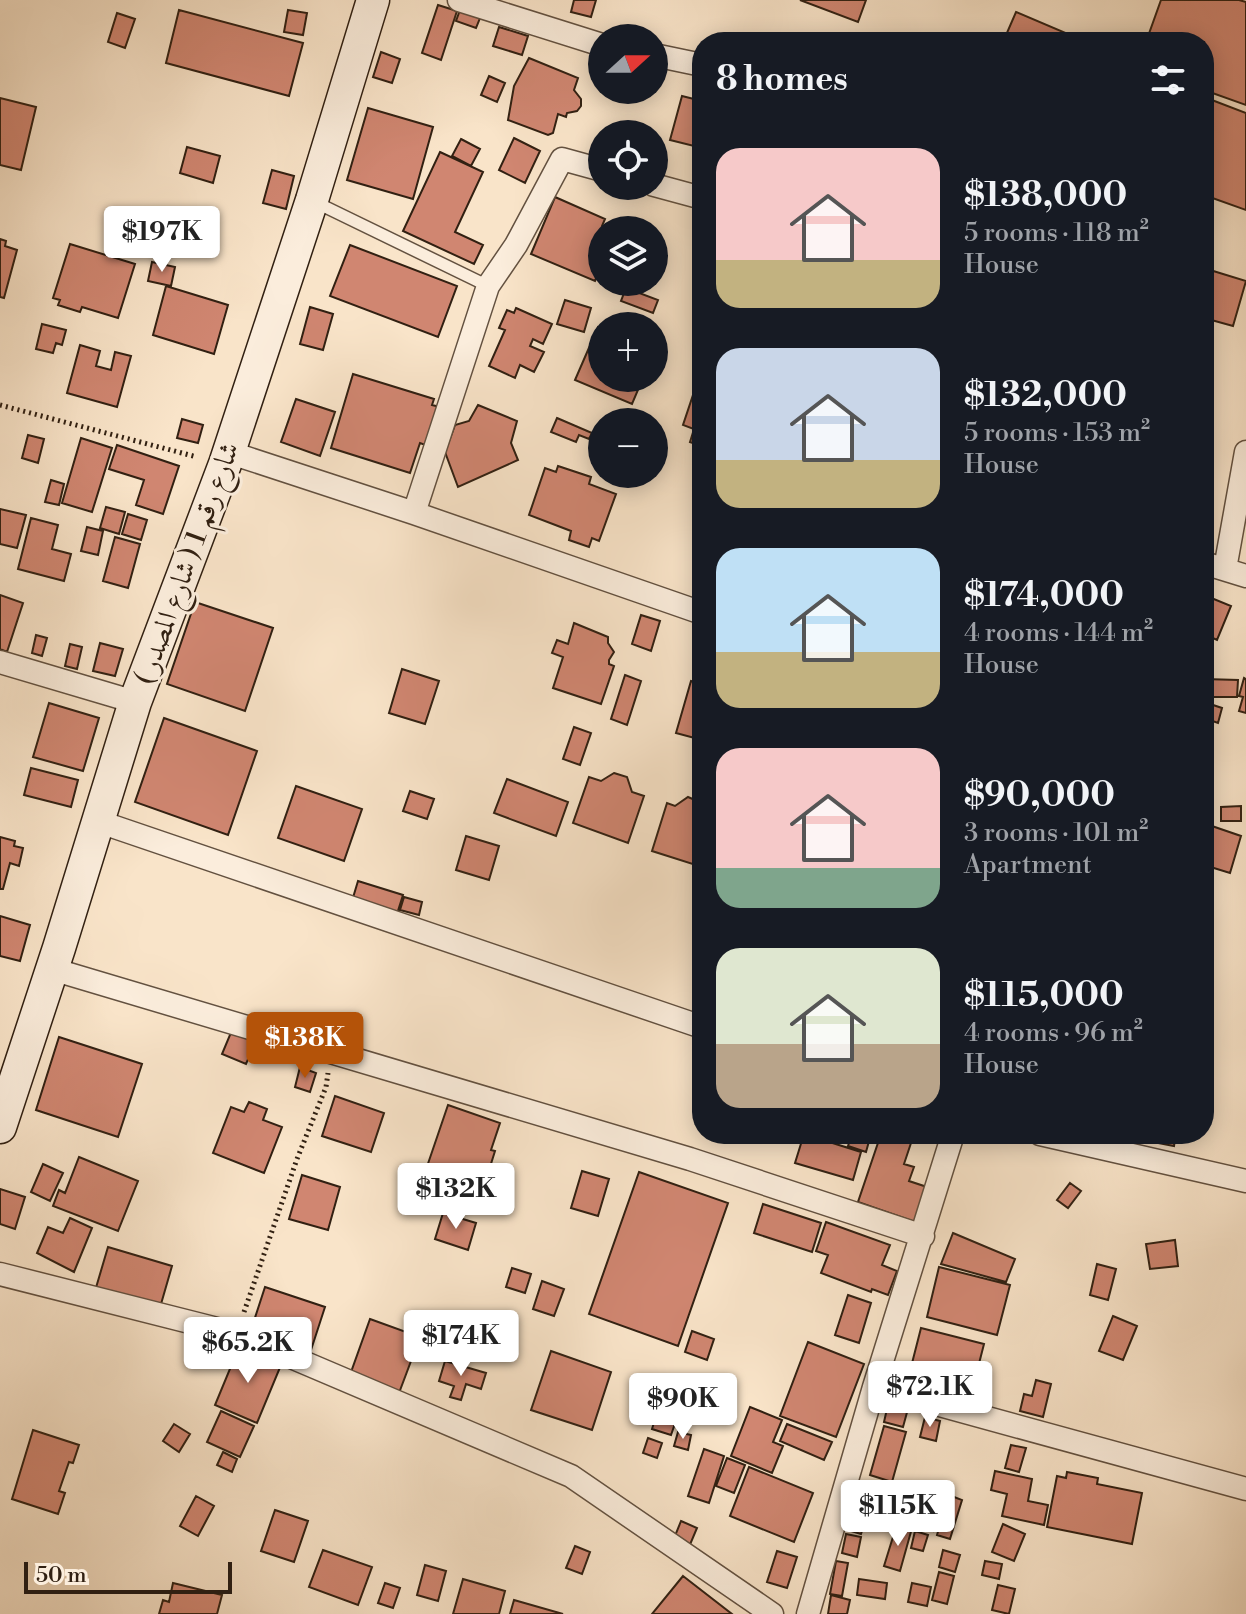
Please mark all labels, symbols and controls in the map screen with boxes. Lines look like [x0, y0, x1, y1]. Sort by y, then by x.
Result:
north arrow [588, 24, 668, 104]
map controls [588, 24, 668, 488]
icon: filters [1146, 58, 1190, 102]
text: 8 homes [716, 59, 848, 101]
button: locate [588, 120, 668, 200]
text: $138,000 [964, 175, 1127, 217]
icon: home [780, 180, 876, 276]
pin: $197K [106, 206, 218, 274]
text: $197K [122, 216, 202, 248]
button: layers [588, 216, 668, 296]
text: 5 rooms · 118 m² [964, 217, 1149, 249]
text: House [964, 249, 1039, 281]
button: + [588, 312, 668, 392]
text: $132,000 [964, 375, 1127, 417]
icon: home [780, 380, 876, 476]
button: − [588, 408, 668, 488]
text: 5 rooms · 153 m² [964, 417, 1150, 449]
street label: شارع رقم 1 ( شارع المصدر ) [127, 437, 255, 692]
text: House [964, 449, 1039, 481]
text: $174,000 [964, 575, 1124, 617]
icon: home [780, 580, 876, 676]
text: 4 rooms · 144 m² [964, 617, 1153, 649]
text: House [964, 649, 1039, 681]
text: $90,000 [964, 775, 1115, 817]
icon: home [780, 780, 876, 876]
text: 3 rooms · 101 m² [964, 817, 1148, 849]
text: Apartment [964, 849, 1092, 881]
text: $115,000 [964, 975, 1124, 1017]
icon: home [780, 980, 876, 1076]
pin: $138K [249, 1012, 361, 1080]
text: 4 rooms · 96 m² [964, 1017, 1143, 1049]
text: $138K [264, 1022, 346, 1054]
text: House [964, 1049, 1039, 1081]
pin: $132K [400, 1163, 512, 1231]
text: $132K [416, 1173, 496, 1205]
pin: $174K [405, 1310, 517, 1378]
pin: $65.2K [183, 1317, 313, 1385]
text: $174K [422, 1320, 500, 1352]
text: $65.2K [202, 1327, 294, 1359]
pin: $72.1K [865, 1361, 995, 1429]
text: $72.1K [886, 1371, 974, 1403]
pin: $90K [636, 1373, 730, 1441]
text: $90K [647, 1383, 719, 1415]
pin: $115K [842, 1480, 954, 1548]
text: $115K [859, 1490, 937, 1522]
scale bar [24, 1558, 232, 1594]
text: 50 m [36, 1562, 87, 1589]

